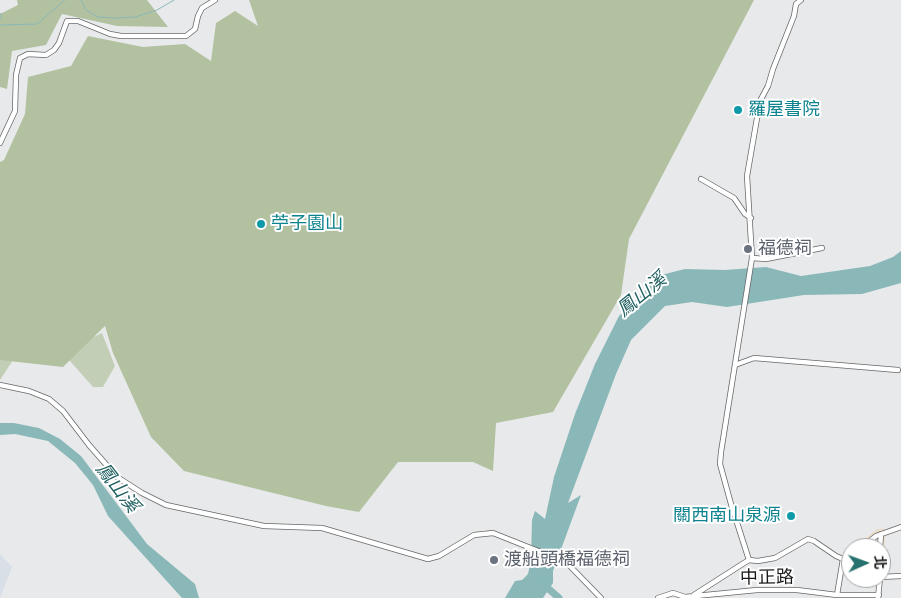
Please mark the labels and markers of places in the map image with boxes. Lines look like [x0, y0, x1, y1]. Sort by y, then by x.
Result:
place label: 羅屋書院 [748, 99, 820, 121]
marker: 羅屋書院 [732, 104, 744, 116]
place label: 苧子園山 [271, 213, 343, 235]
marker: 苧子園山 [255, 218, 267, 230]
place label: 福德祠 [758, 238, 812, 260]
marker: 福德祠 [742, 243, 754, 255]
place label: 關西南山泉源 [673, 505, 781, 527]
marker: 關西南山泉源 [785, 510, 797, 522]
place label: 渡船頭橋福德祠 [504, 549, 630, 571]
marker: 渡船頭橋福德祠 [488, 554, 500, 566]

